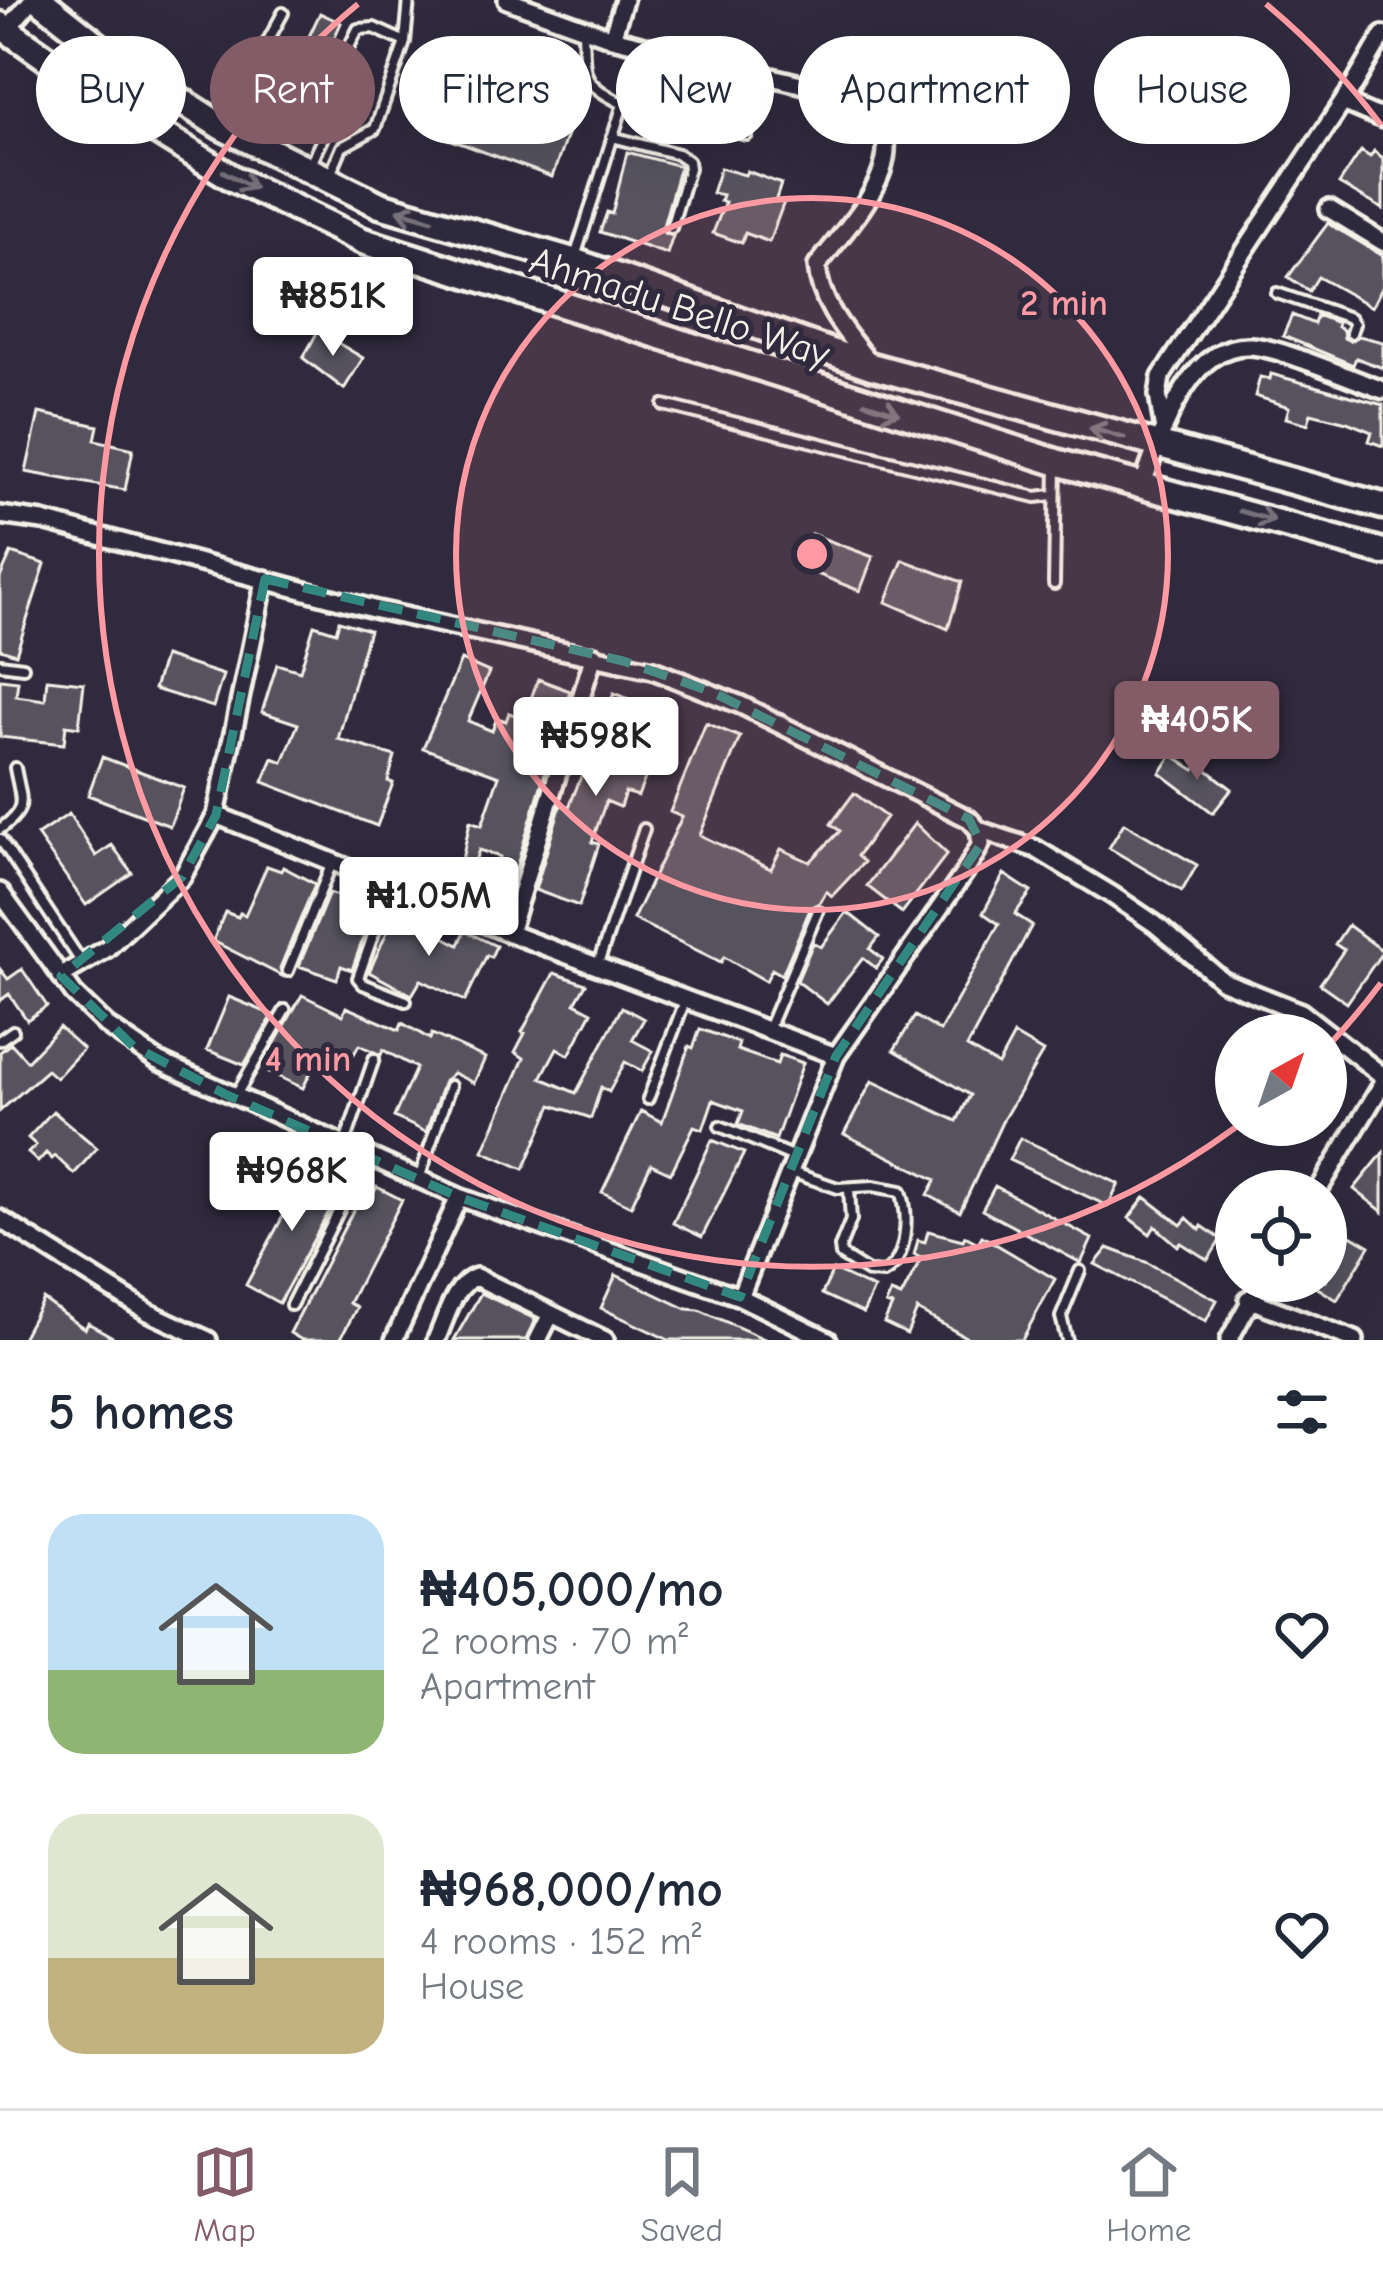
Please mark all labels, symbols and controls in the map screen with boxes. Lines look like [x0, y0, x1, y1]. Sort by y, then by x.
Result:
chip: Buy [36, 36, 186, 144]
chip: Rent [210, 36, 375, 144]
chip: Filters [399, 36, 592, 144]
chip: New [616, 36, 774, 144]
chip: Apartment [798, 36, 1070, 144]
chip: House [1094, 36, 1290, 144]
one-way arrow [220, 169, 255, 192]
one-way arrow [397, 203, 435, 225]
street label: Ahmadu Bello Way [524, 238, 836, 377]
pin: ₦851K [249, 257, 417, 359]
text: ₦851K [280, 273, 386, 318]
text: 2 min [1020, 283, 1108, 324]
one-way arrow [862, 398, 900, 420]
one-way arrow [1089, 421, 1127, 443]
one-way arrow [1237, 506, 1275, 528]
centre of rings [791, 533, 833, 575]
pin: ₦405K [1113, 681, 1281, 783]
pin: ₦598K [512, 697, 680, 799]
text: ₦405K [1141, 697, 1253, 742]
text: ₦598K [540, 713, 652, 758]
pin: ₦1.05M [331, 857, 527, 959]
text: ₦1.05M [366, 873, 492, 918]
north arrow [1215, 1014, 1347, 1146]
map controls [1215, 1014, 1347, 1302]
text: 4 min [265, 1039, 351, 1080]
pin: ₦968K [208, 1132, 376, 1234]
text: ₦968K [237, 1148, 347, 1193]
button: locate [1215, 1170, 1347, 1302]
icon: filters [1269, 1379, 1335, 1445]
text: 5 homes [48, 1383, 234, 1442]
text: ₦405,000/mo [420, 1560, 724, 1619]
icon: home [144, 1562, 288, 1706]
icon: heart [1269, 1601, 1335, 1667]
text: 2 rooms · 70 m² [420, 1619, 688, 1664]
text: Apartment [420, 1664, 595, 1709]
text: ₦968,000/mo [420, 1860, 723, 1919]
icon: home [144, 1862, 288, 2006]
icon: heart [1269, 1901, 1335, 1967]
text: 4 rooms · 152 m² [420, 1919, 701, 1964]
text: House [420, 1964, 524, 2009]
tab: Map [192, 2139, 258, 2249]
tab: Saved [641, 2139, 723, 2249]
tab: Home [1106, 2139, 1191, 2249]

